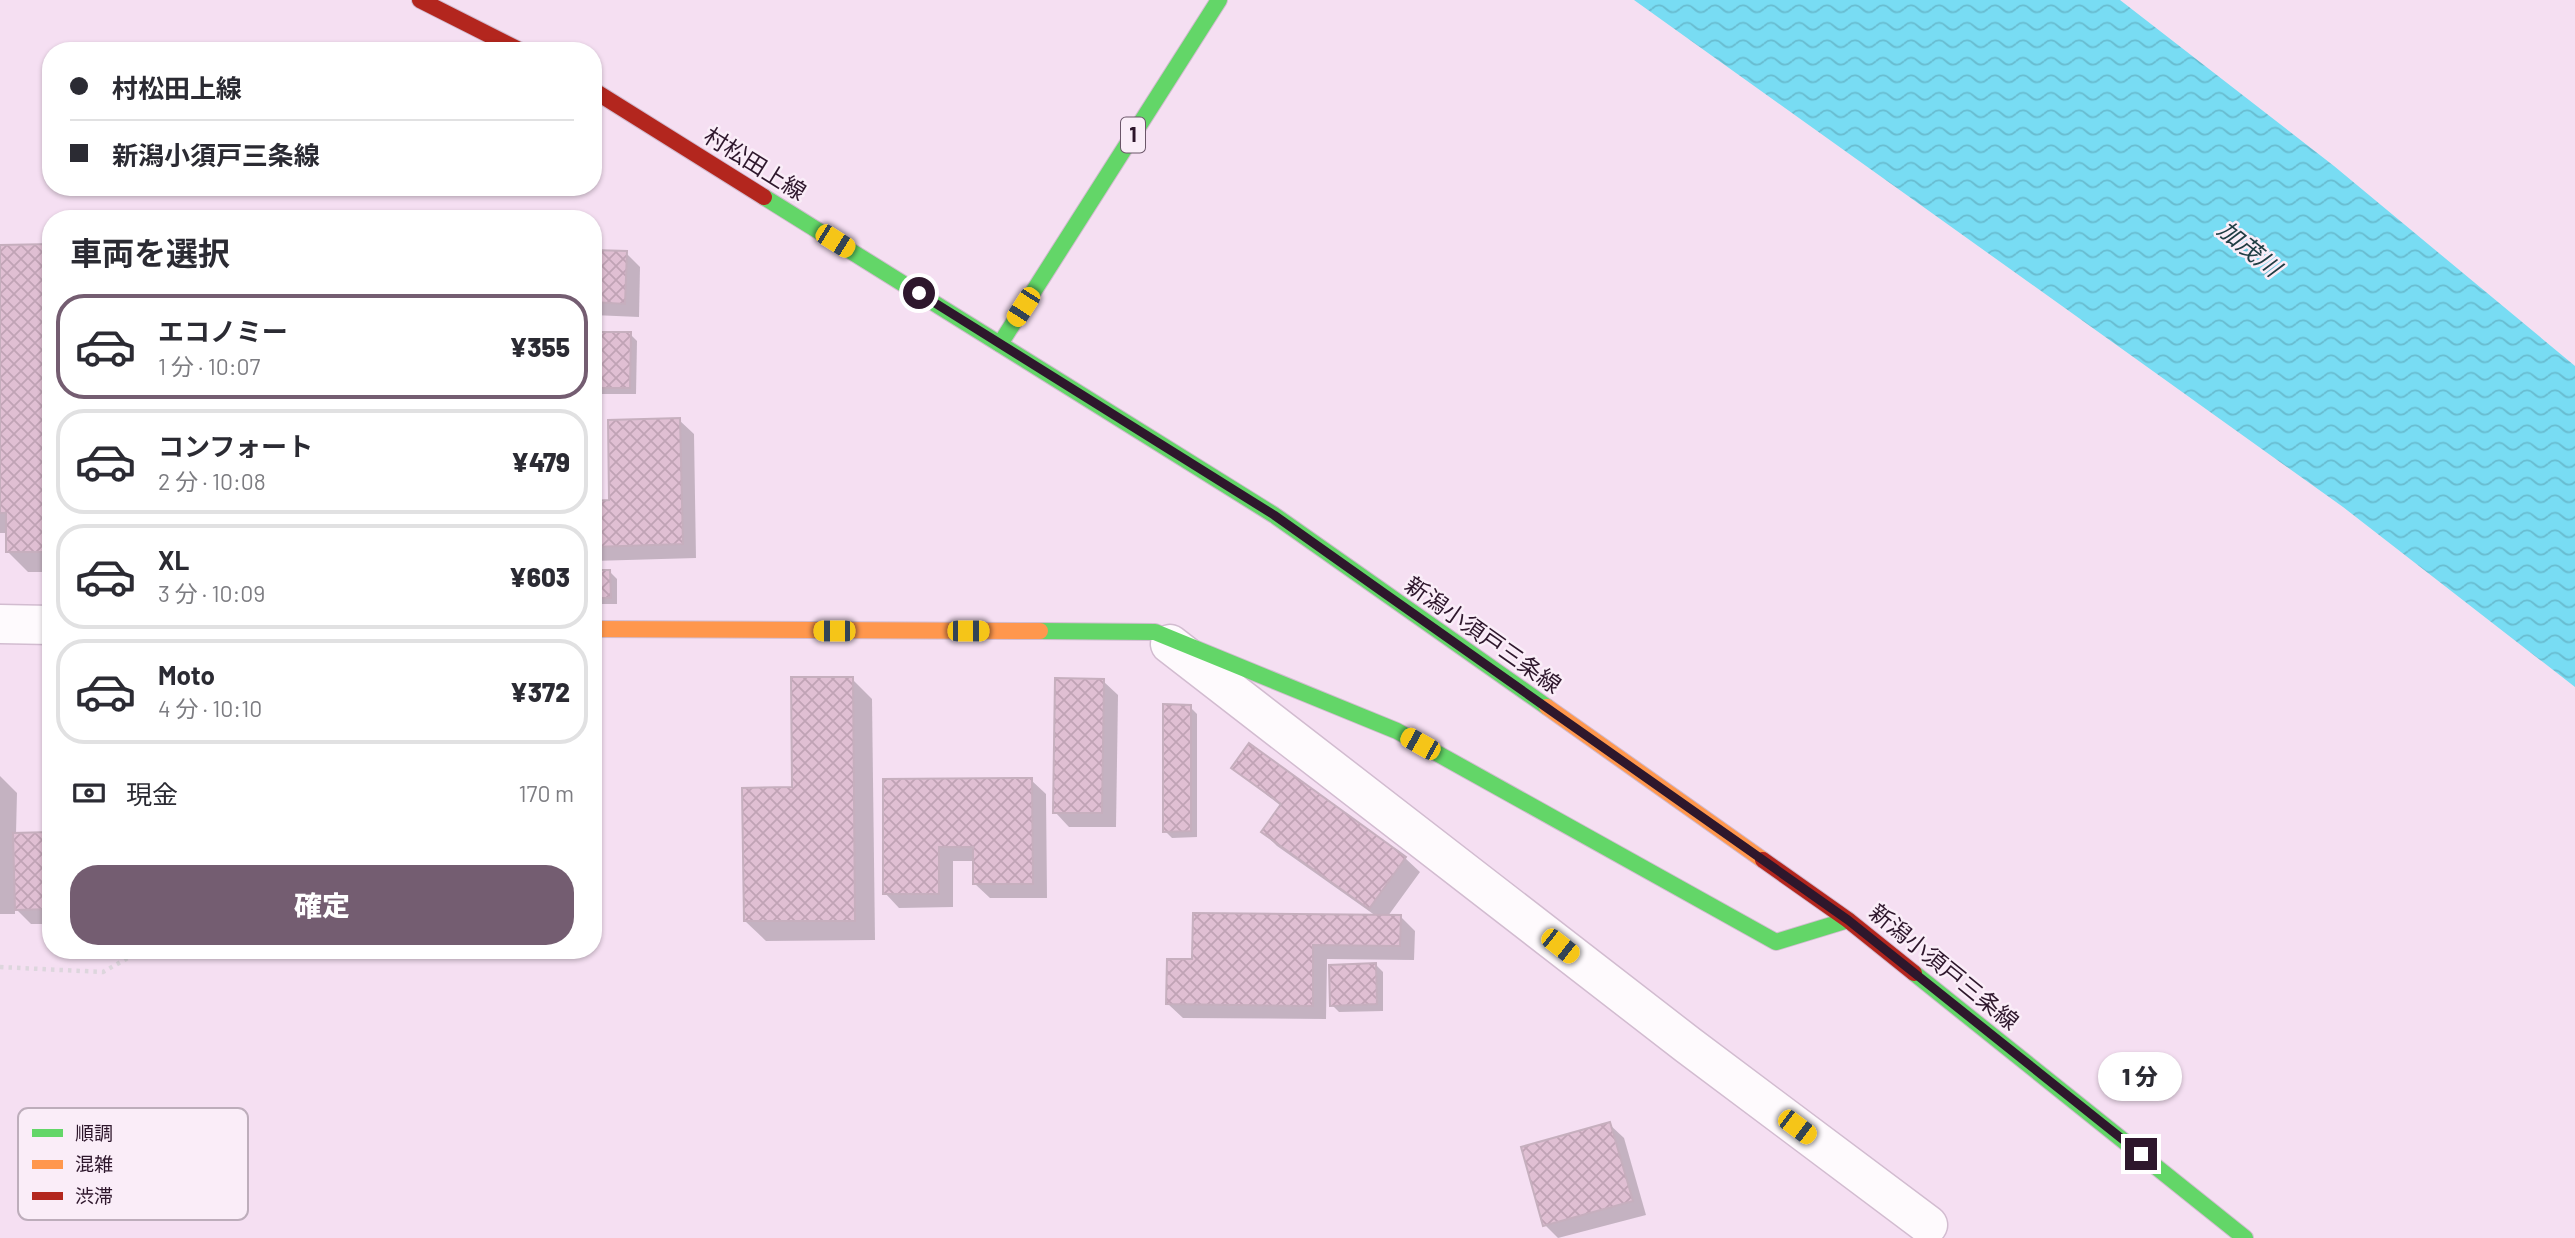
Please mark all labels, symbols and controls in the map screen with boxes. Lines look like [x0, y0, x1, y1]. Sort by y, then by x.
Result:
text: 村松田上線 [112, 72, 242, 103]
road number: 1 [1121, 118, 1145, 152]
street label: 村松田上線 [699, 121, 812, 205]
text: 新潟小須戸三条線 [112, 139, 320, 170]
water label: 加茂川 [2213, 214, 2289, 284]
car [812, 221, 859, 261]
text: 車両を選択 [70, 233, 230, 271]
route start [903, 277, 935, 309]
car [1003, 284, 1044, 330]
icon: car [74, 315, 137, 378]
text: エコノミー [158, 315, 288, 346]
text: ¥355 [509, 331, 570, 362]
text: 1 分 · 10:07 [158, 352, 260, 380]
icon: car [74, 430, 137, 493]
text: コンフォート [158, 430, 313, 461]
text: ¥479 [511, 446, 570, 477]
text: 2 分 · 10:08 [158, 467, 266, 495]
text: XL [158, 544, 189, 575]
icon: car [74, 545, 137, 608]
text: ¥603 [509, 561, 570, 592]
street label: 新潟小須戸三条線 [1400, 570, 1567, 698]
text: 3 分 · 10:09 [158, 579, 265, 607]
car [814, 621, 856, 642]
car [948, 621, 990, 642]
text: Moto [158, 659, 215, 690]
icon: car [74, 660, 137, 723]
text: ¥372 [510, 676, 570, 707]
text: 4 分 · 10:10 [158, 694, 262, 722]
car [1397, 725, 1444, 763]
icon: cash [70, 774, 108, 812]
text: 現金 [126, 778, 178, 809]
text: 170 m [518, 779, 574, 807]
button: 確定 [70, 865, 574, 945]
street label: 新潟小須戸三条線 [1864, 897, 2025, 1035]
car [1537, 925, 1584, 967]
callout: 1 分 [2099, 1052, 2183, 1102]
text: 1 分 [2122, 1062, 2158, 1090]
car [1774, 1106, 1821, 1148]
legend [18, 1108, 248, 1220]
text: 順調 [75, 1121, 113, 1144]
route end [2125, 1138, 2157, 1170]
text: 混雑 [75, 1152, 113, 1175]
text: 渋滞 [75, 1184, 113, 1207]

